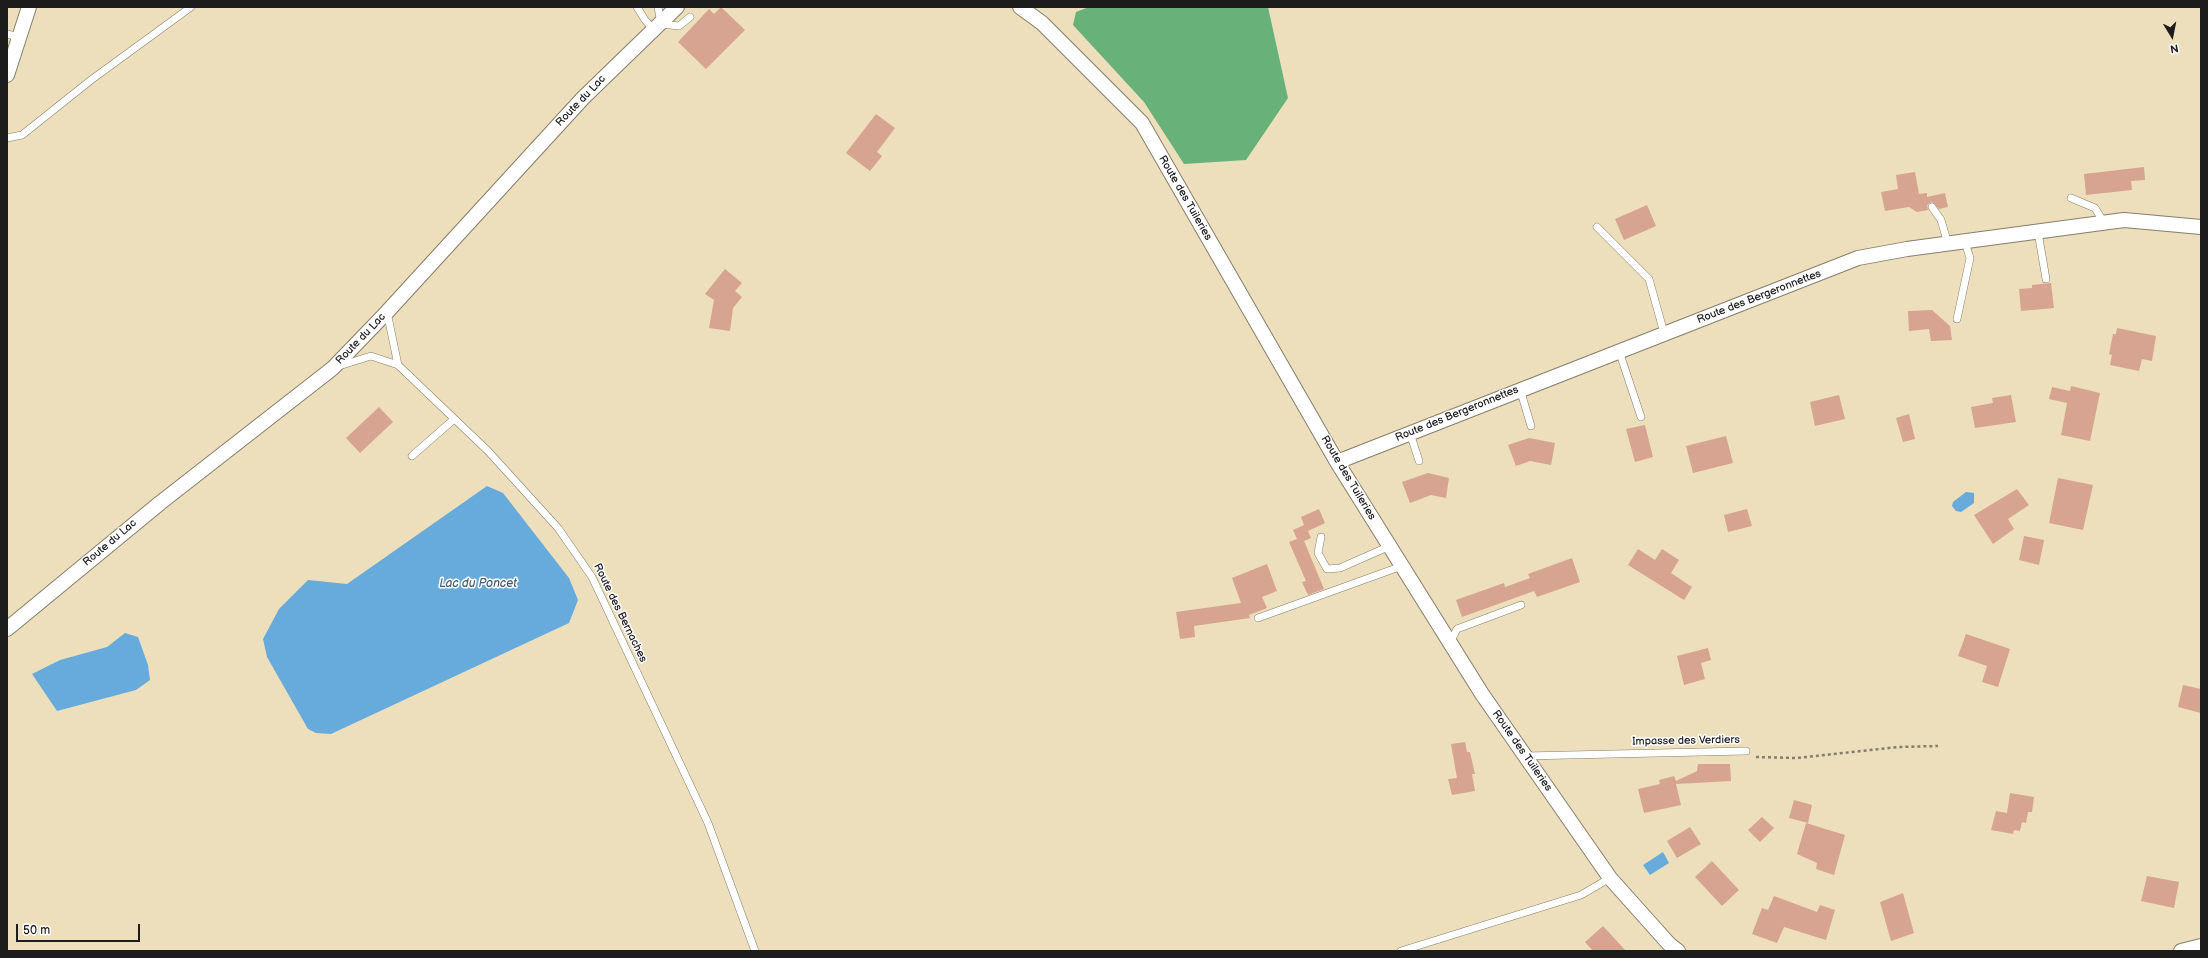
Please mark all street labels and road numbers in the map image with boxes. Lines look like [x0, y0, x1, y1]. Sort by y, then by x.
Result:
street label: Route du Lac [553, 73, 609, 129]
street label: Route des Tuileries [1155, 153, 1215, 243]
street label: Route des Bergeronnettes [1695, 267, 1823, 327]
street label: Route du Lac [333, 311, 389, 367]
street label: Route des Bergeronnettes [1393, 383, 1521, 445]
street label: Route des Tuileries [1318, 434, 1378, 522]
street label: Route du Lac [80, 517, 140, 569]
street label: Route des Bernaches [590, 561, 650, 665]
street label: Route des Tuileries [1489, 708, 1555, 794]
street label: Impasse des Verdiers [1632, 733, 1740, 749]

